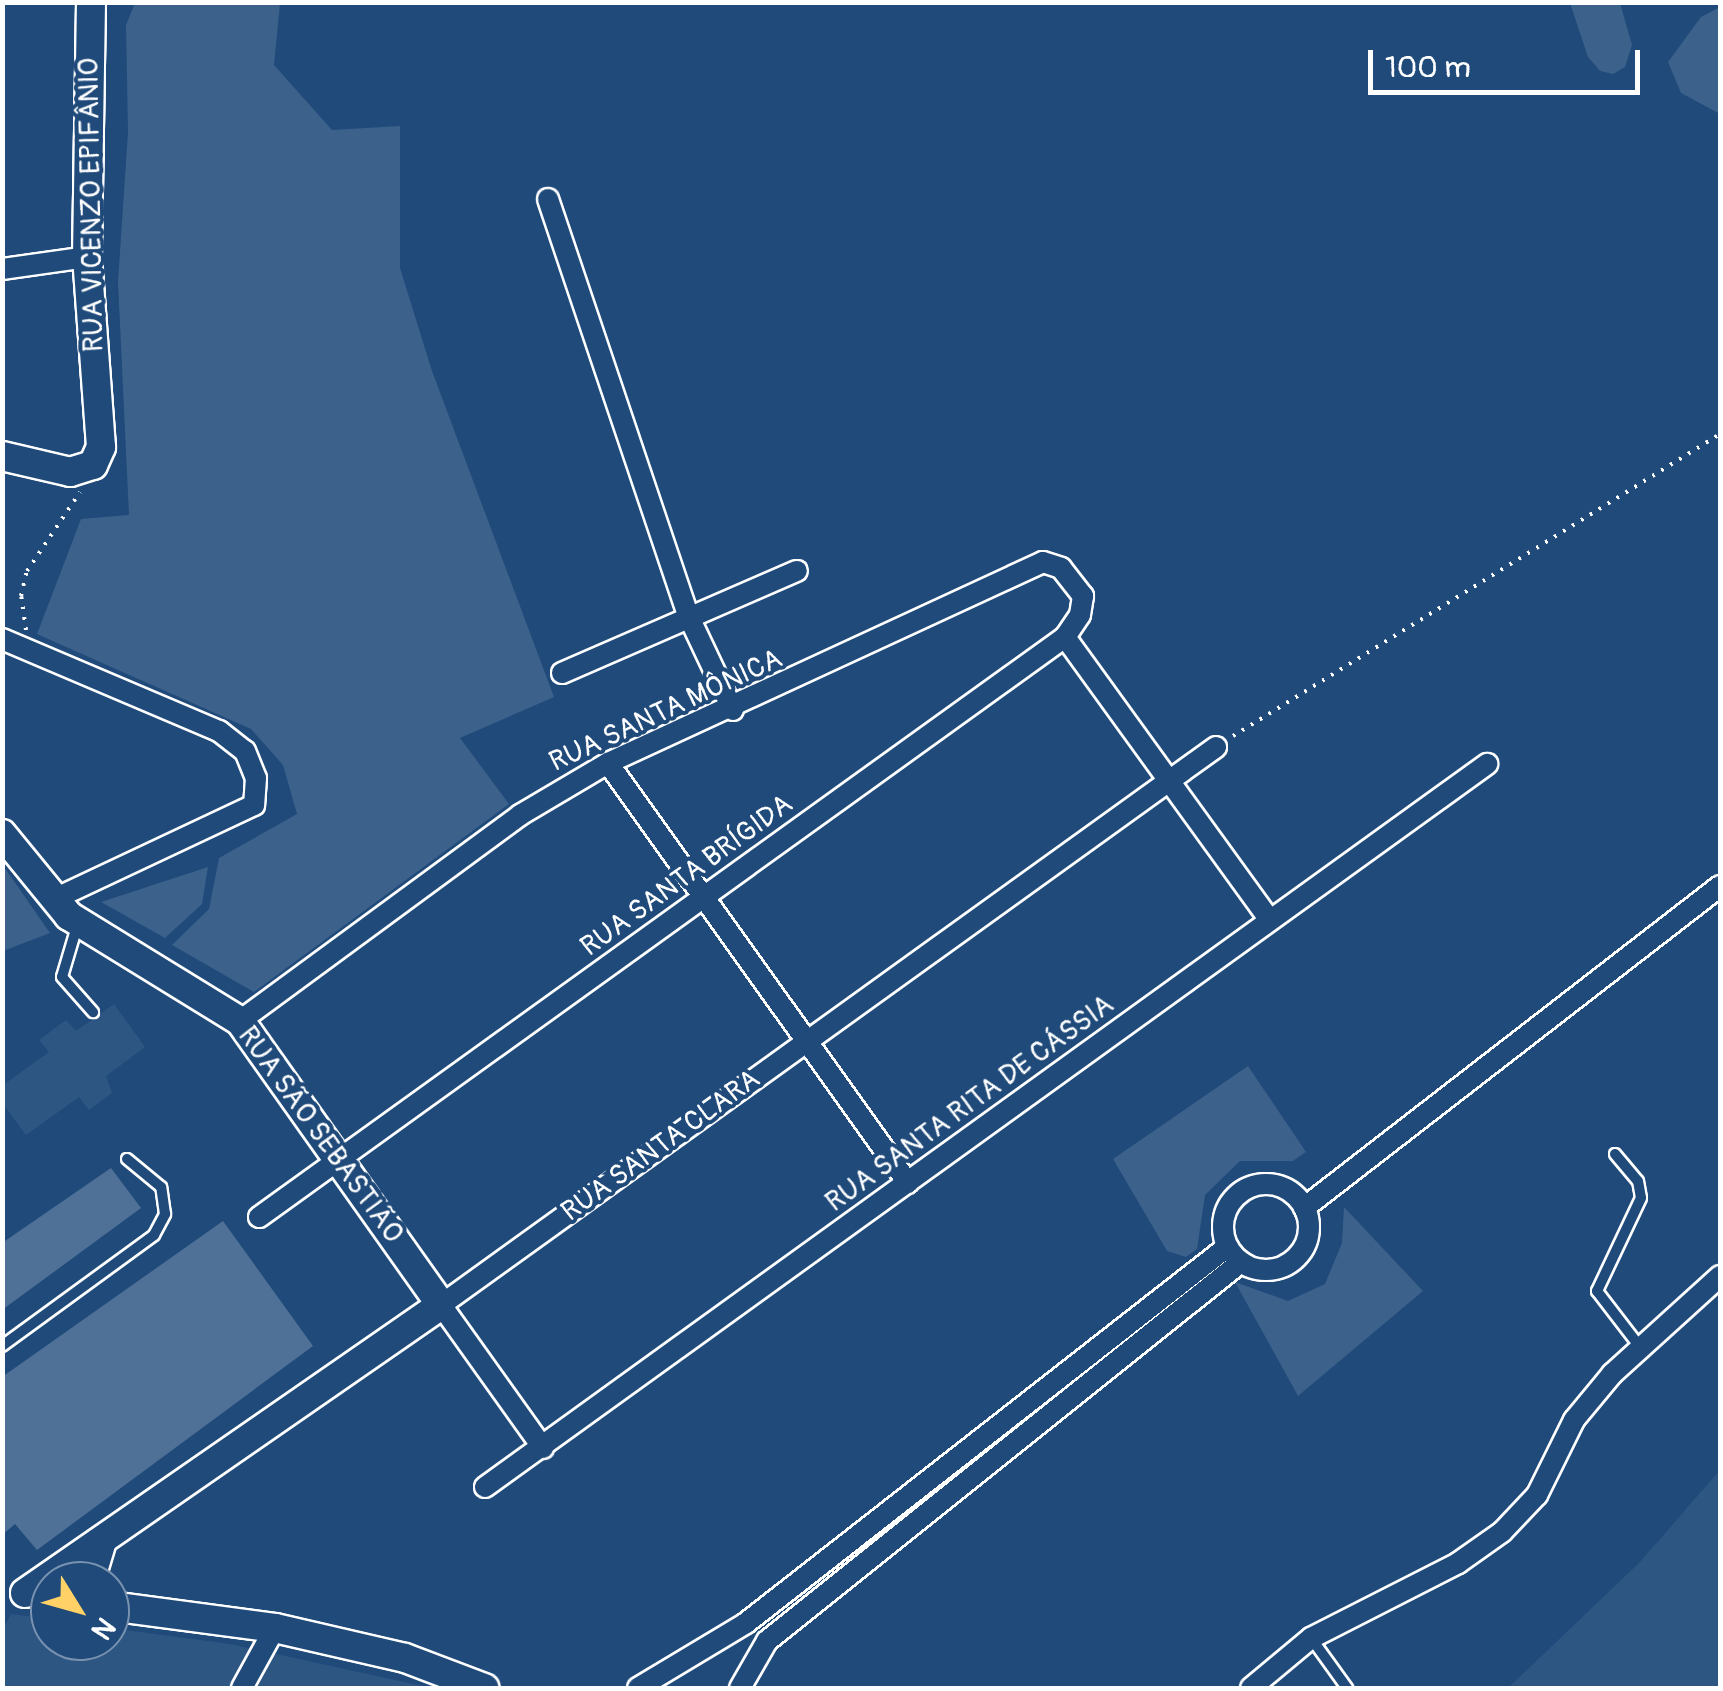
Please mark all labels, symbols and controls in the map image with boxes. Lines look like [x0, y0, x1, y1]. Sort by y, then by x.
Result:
scale bar [1373, 30, 1646, 92]
text: 100 m [1385, 49, 1471, 86]
street label: RUA VICENZO EPIFÂNIO [73, 58, 111, 352]
street label: RUA SANTA MÔNICA [544, 642, 788, 780]
street label: RUA SANTA BRÍGIDA [575, 788, 799, 964]
street label: RUA SANTA RITA DE CÁSSIA [820, 988, 1120, 1220]
street label: RUA SÃO SEBASTIÃO [230, 1020, 410, 1250]
street label: RUA SANTA CLARA [555, 1063, 767, 1229]
north arrow [30, 1561, 130, 1661]
text: N [83, 1610, 122, 1646]

